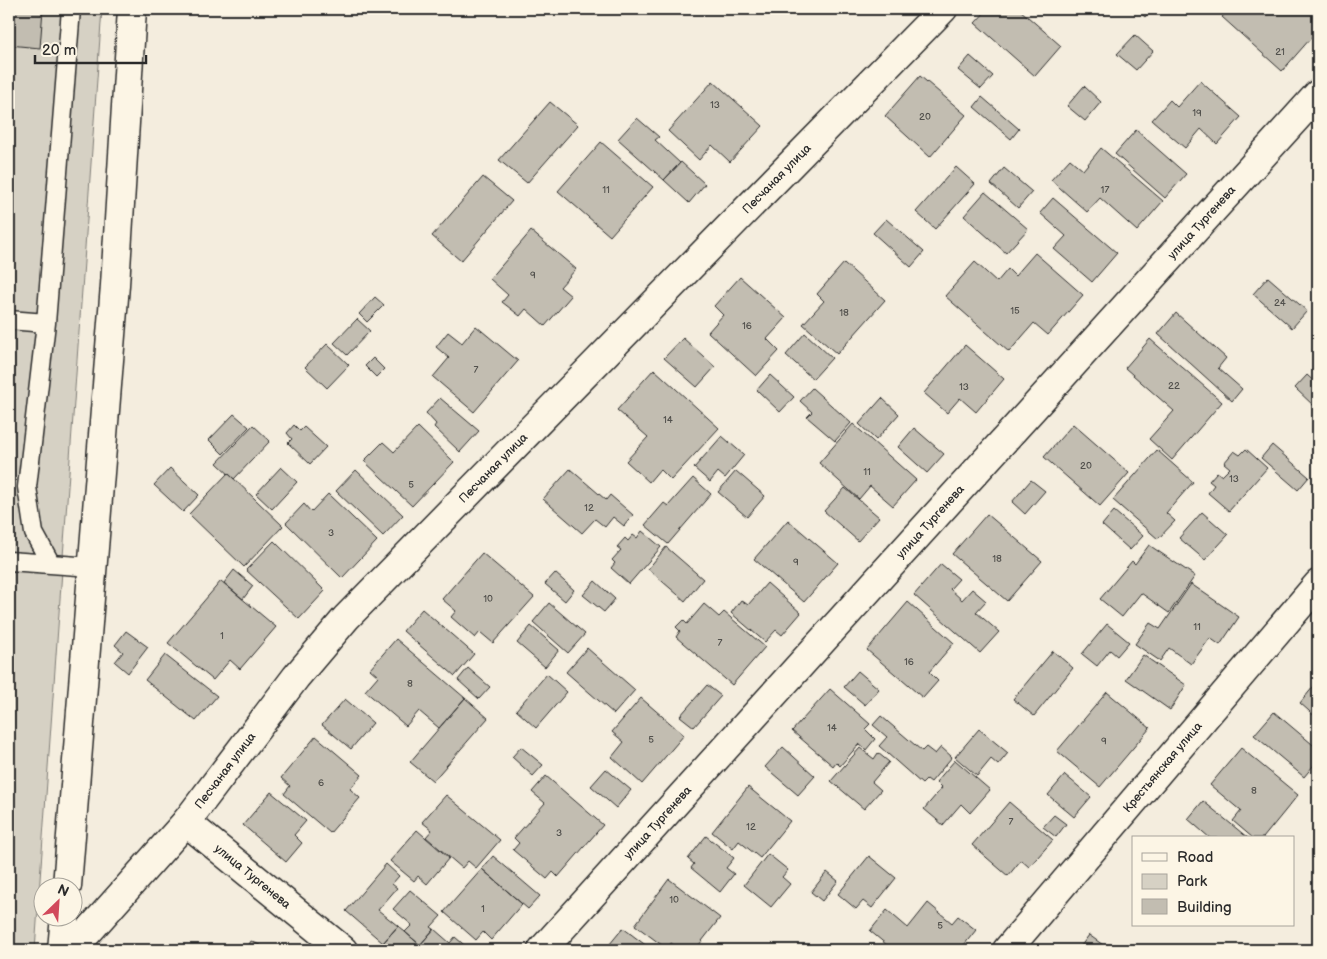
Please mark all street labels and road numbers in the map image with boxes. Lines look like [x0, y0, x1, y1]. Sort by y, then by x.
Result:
street label: Песчаная улица [740, 141, 815, 217]
street label: улица Тургенева [1165, 183, 1239, 263]
street label: Песчаная улица [456, 430, 531, 506]
street label: улица Тургенева [893, 482, 968, 562]
street label: Крестьянская улица [1120, 719, 1206, 816]
street label: Песчаная улица [192, 730, 259, 812]
street label: улица Тургенева [621, 783, 695, 863]
street label: улица Тургенева [211, 841, 294, 912]

